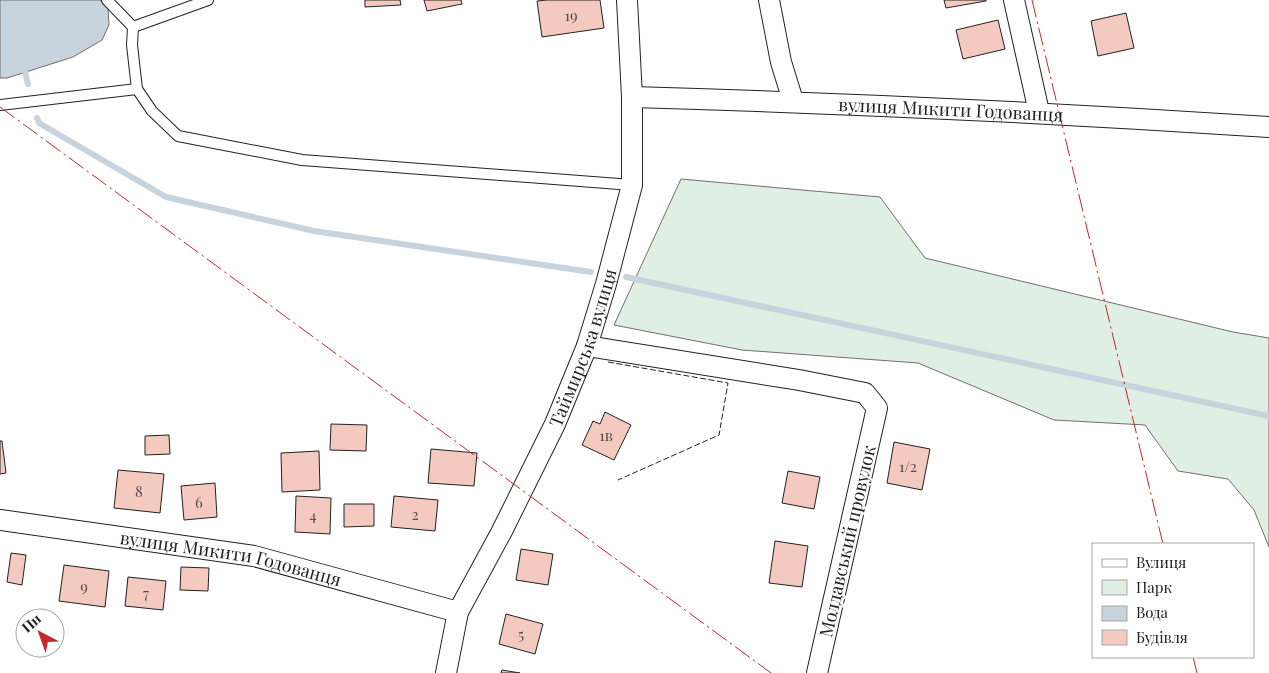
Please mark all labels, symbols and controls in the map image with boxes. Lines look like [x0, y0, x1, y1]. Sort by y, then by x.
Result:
house number: 19 [564, 5, 578, 25]
street label: вулиця Микити Годованця [838, 92, 1064, 127]
street label: Таймирська вулиця [543, 266, 622, 430]
house number: 1в [599, 425, 613, 445]
street label: Молдавський провулок [813, 443, 881, 639]
house number: 1/2 [899, 456, 917, 476]
house number: 8 [135, 481, 143, 501]
house number: 6 [195, 492, 203, 512]
house number: 2 [411, 504, 419, 524]
house number: 4 [309, 505, 317, 525]
street label: вулиця Микити Годованця [119, 525, 344, 591]
legend [1092, 543, 1254, 658]
text: Вулиця [1136, 552, 1186, 572]
house number: 9 [80, 576, 88, 596]
text: Парк [1136, 577, 1172, 597]
house number: 7 [143, 583, 149, 603]
text: Вода [1136, 602, 1169, 622]
north arrow [15, 608, 65, 658]
text: Пн [17, 609, 45, 637]
house number: 5 [518, 624, 524, 644]
text: Будівля [1136, 627, 1188, 647]

